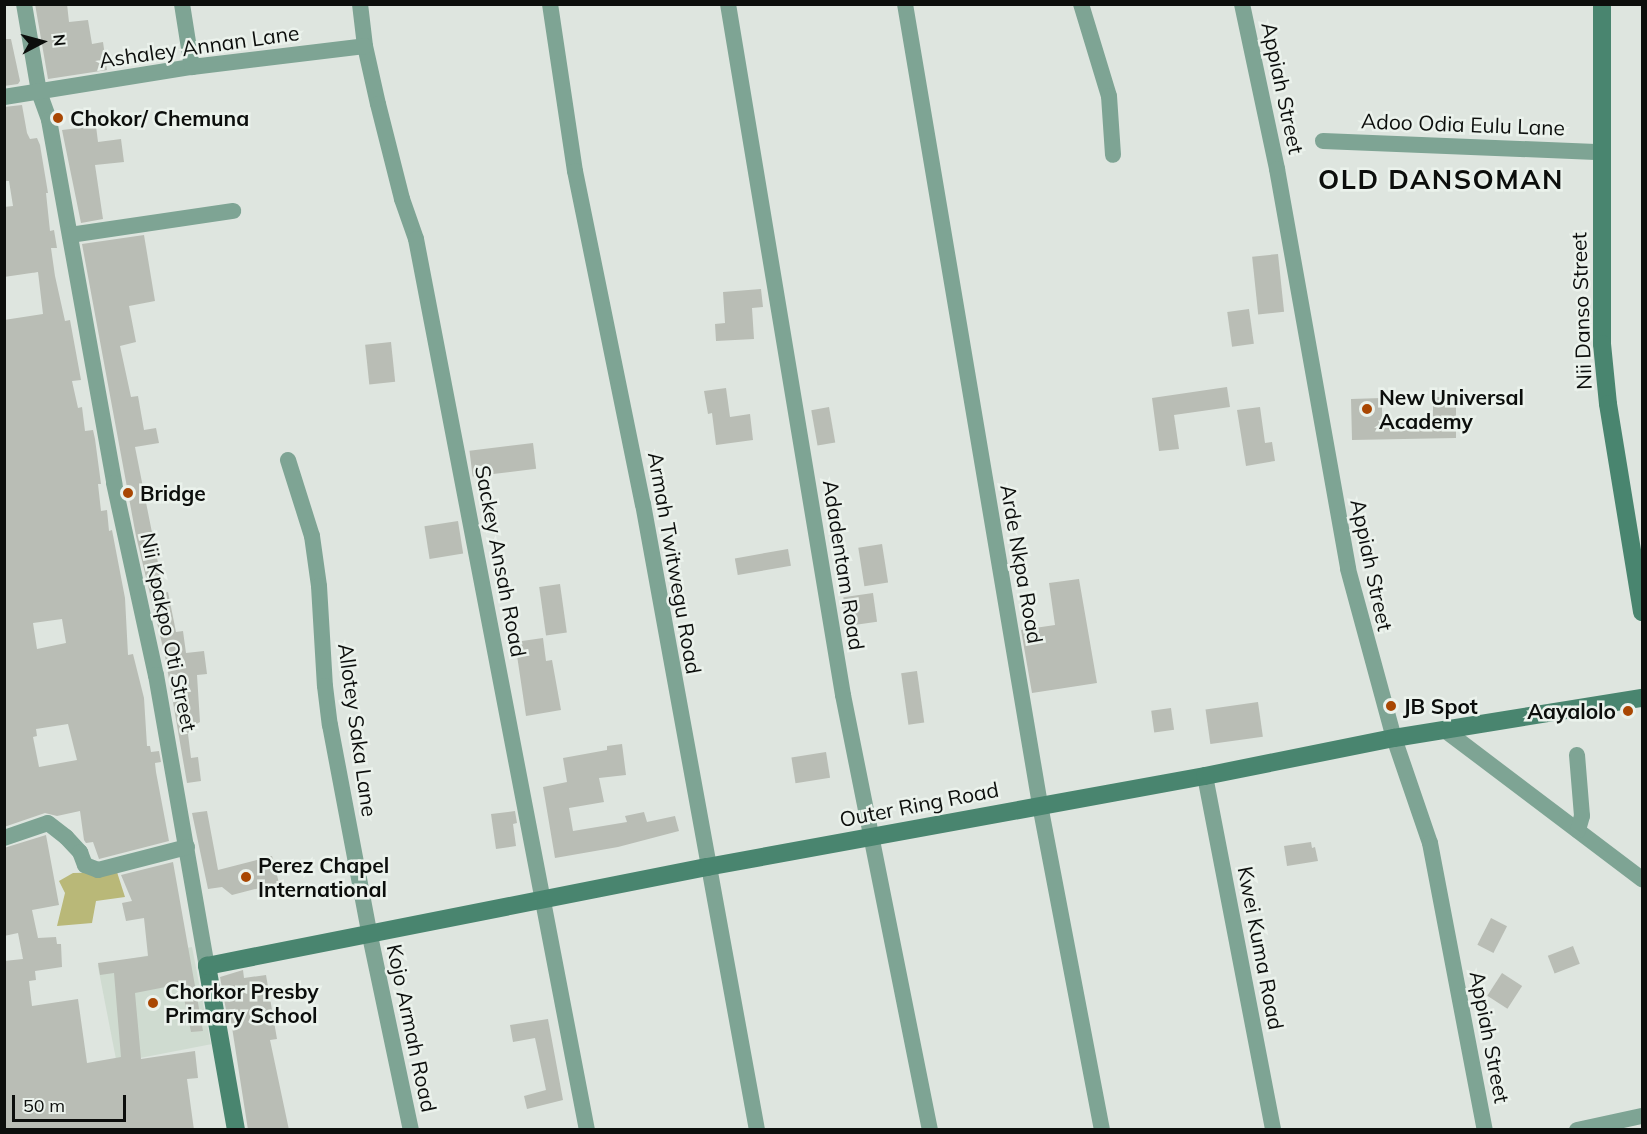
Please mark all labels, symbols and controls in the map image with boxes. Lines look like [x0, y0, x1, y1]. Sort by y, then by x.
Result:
north arrow [12, 12, 72, 72]
street label: Ashaley Annan Lane [97, 19, 301, 73]
street label: Appiah Street [1257, 20, 1309, 156]
text: N [49, 33, 70, 47]
place label: Chokor/ Chemuna [70, 105, 249, 131]
street label: Adoo Odia Eulu Lane [1361, 108, 1565, 140]
marker: Chokor/ Chemuna [51, 111, 65, 125]
district label: OLD DANSOMAN [1318, 164, 1564, 196]
street label: Nii Danso Street [1566, 232, 1596, 390]
place label: New Universal Academy [1379, 384, 1524, 434]
marker: New Universal Academy [1360, 402, 1374, 416]
street label: Armah Twitwegu Road [643, 450, 707, 676]
street label: Sackey Ansah Road [470, 463, 532, 659]
street label: Adadentam Road [818, 478, 870, 652]
place label: Bridge [140, 480, 206, 506]
street label: Arde Nkpa Road [996, 482, 1048, 646]
marker: Bridge [121, 486, 135, 500]
street label: Appiah Street [1346, 497, 1398, 633]
street label: Nii Kpakpo Oti Street [136, 530, 202, 734]
street label: Allotey Saka Lane [333, 642, 383, 818]
place label: JB Spot [1403, 693, 1478, 719]
place label: Aayalolo [1527, 698, 1616, 724]
marker: JB Spot [1384, 699, 1398, 713]
marker: Aayalolo [1621, 704, 1635, 718]
street label: Outer Ring Road [837, 776, 1001, 832]
place label: Perez Chapel International [258, 852, 389, 902]
street label: Kwei Kuma Road [1233, 864, 1289, 1032]
marker: Perez Chapel International [239, 870, 253, 884]
street label: Kojo Armah Road [382, 942, 442, 1114]
street label: Appiah Street [1465, 969, 1515, 1105]
place label: Chorkor Presby Primary School [165, 978, 319, 1028]
marker: Chorkor Presby Primary School [146, 996, 160, 1010]
scale bar [15, 1083, 129, 1121]
text: 50 m [23, 1094, 65, 1117]

